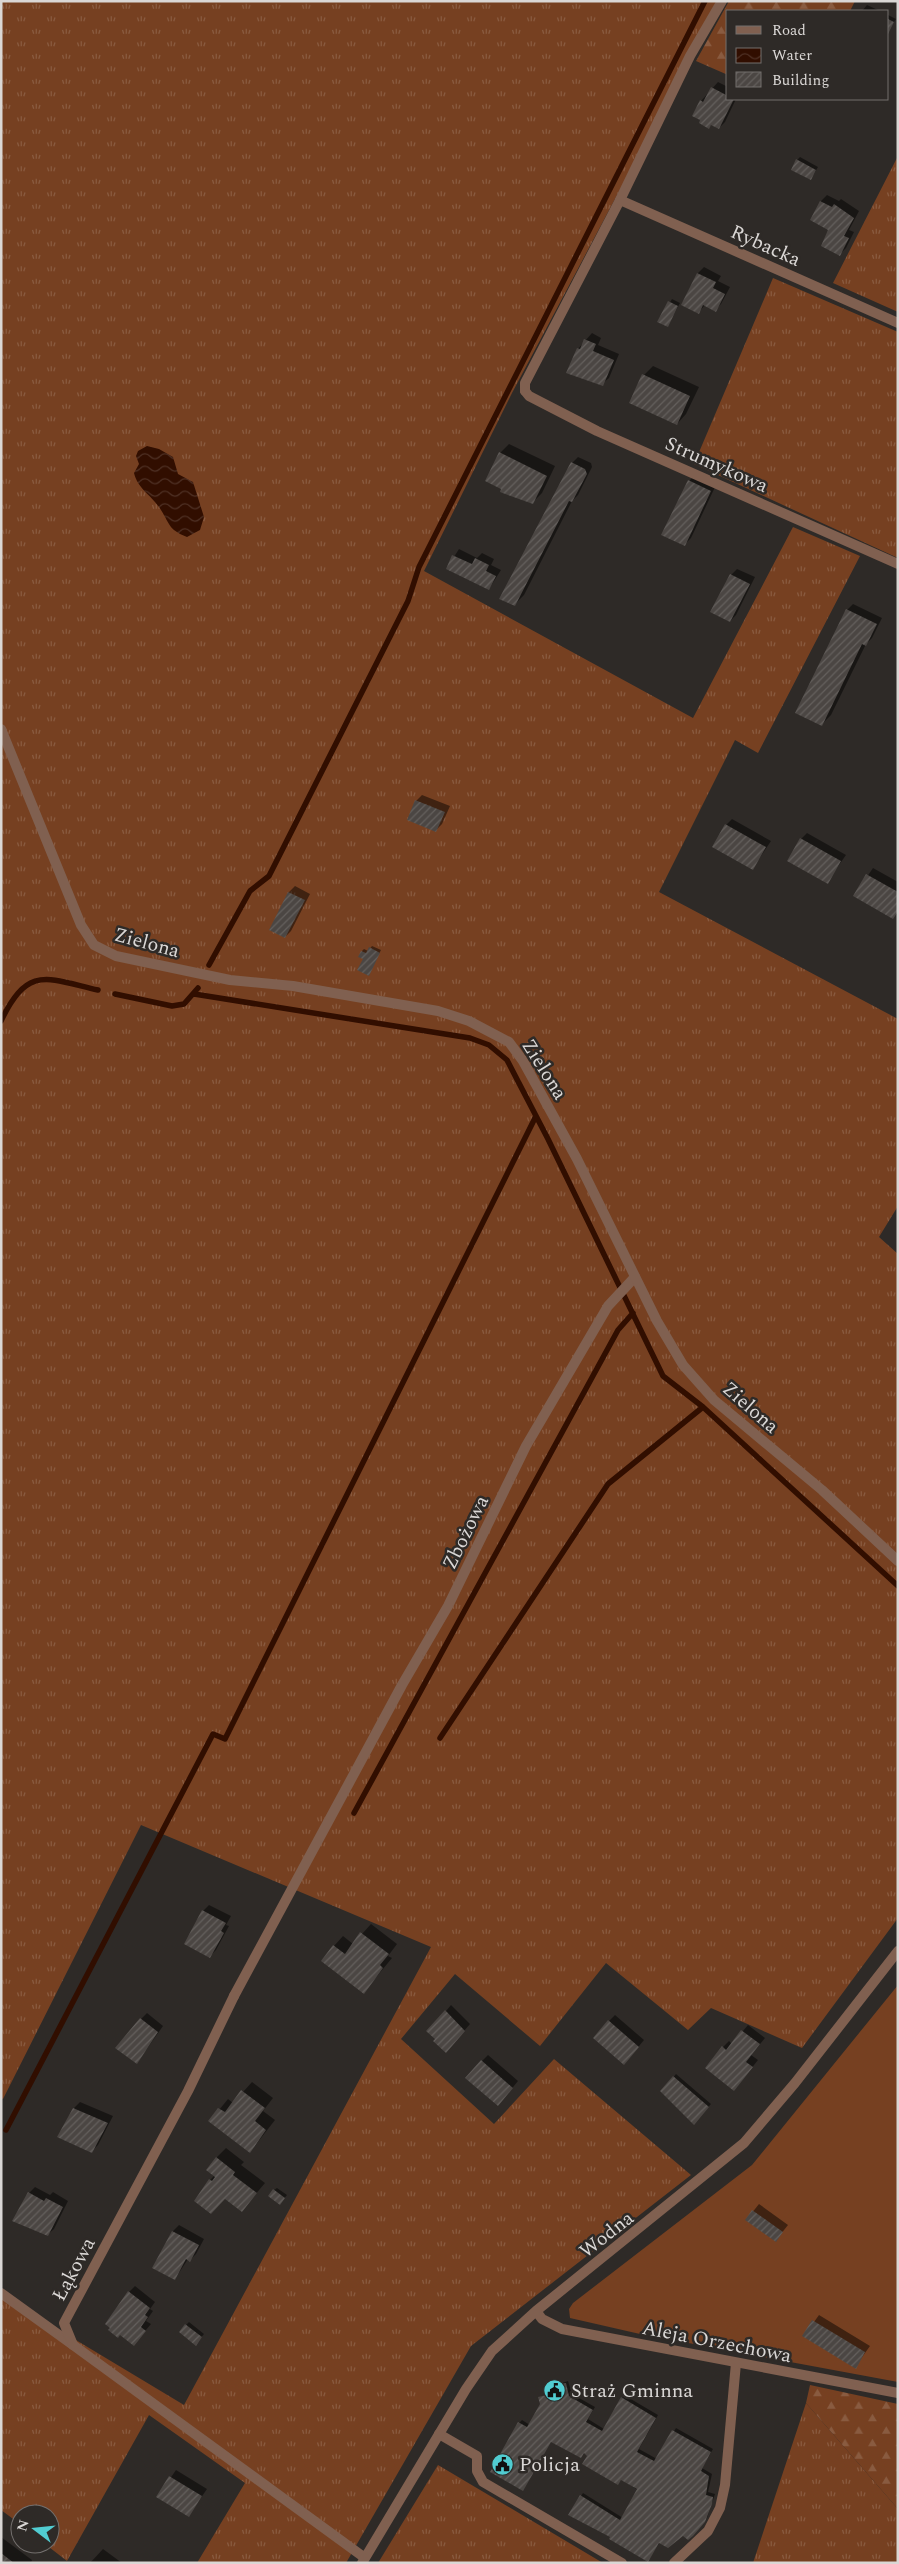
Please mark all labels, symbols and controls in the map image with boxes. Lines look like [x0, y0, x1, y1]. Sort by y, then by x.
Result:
legend [726, 10, 889, 100]
text: Road [772, 19, 806, 42]
text: Water [772, 44, 812, 67]
text: Building [772, 69, 829, 92]
street label: Rybacka [726, 217, 806, 275]
street label: Strumykowa [660, 429, 773, 501]
street label: Zielona [111, 920, 183, 966]
street label: Zielona [514, 1033, 575, 1106]
street label: Zielona [715, 1374, 786, 1441]
street label: Zbożowa [435, 1490, 497, 1575]
street label: Wodna [573, 2204, 641, 2266]
street label: Łąkowa [45, 2232, 103, 2307]
street label: Aleja Orzechowa [640, 2313, 794, 2371]
place label: Straż Gminna [571, 2376, 693, 2406]
public building icon: Straż Gminna [543, 2378, 567, 2402]
place label: Policja [519, 2450, 580, 2480]
public building icon: Policja [491, 2452, 515, 2476]
north arrow [10, 2504, 60, 2554]
text: N [11, 2517, 35, 2534]

